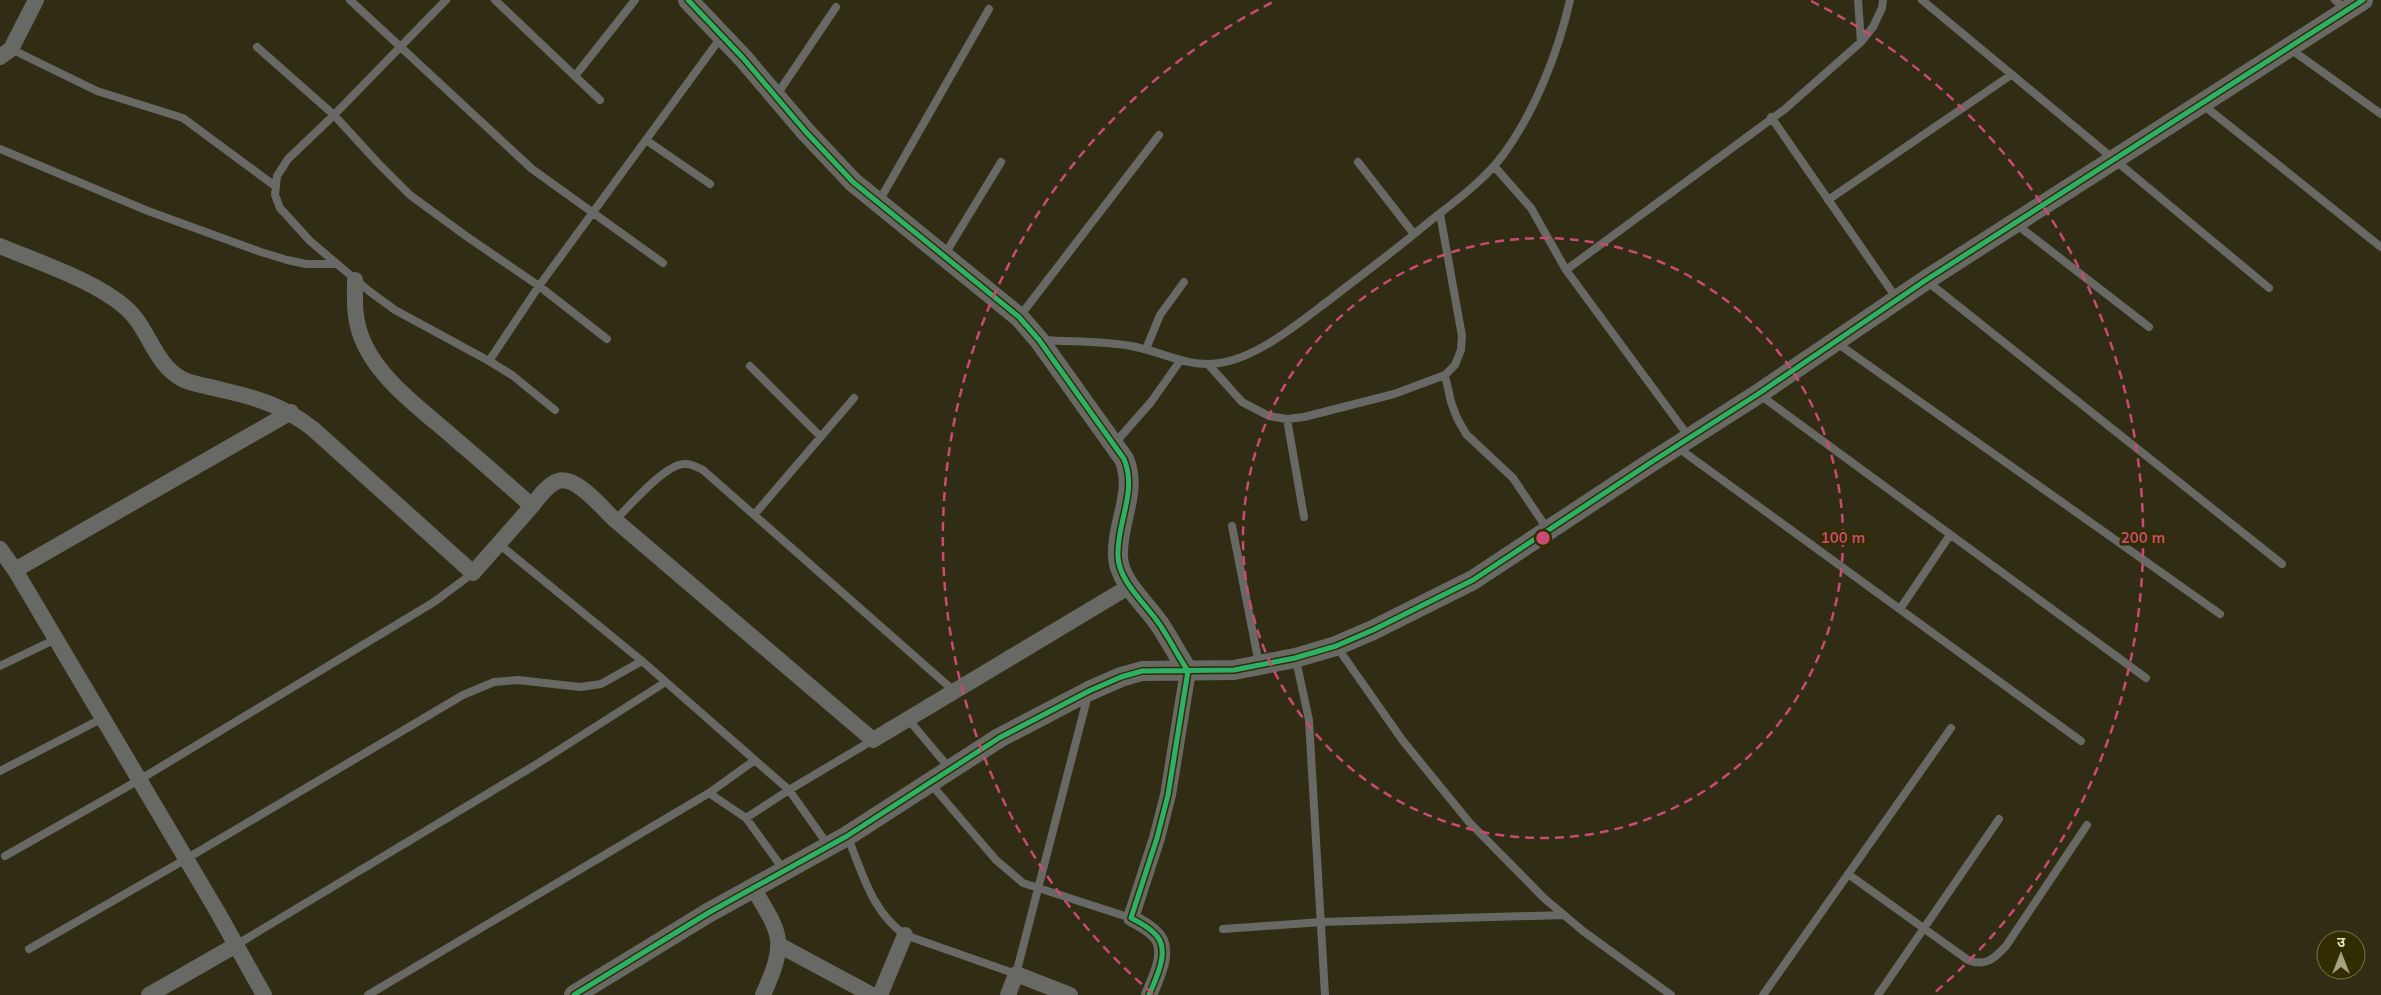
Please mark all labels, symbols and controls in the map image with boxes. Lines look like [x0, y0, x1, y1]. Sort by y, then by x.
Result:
text: 100 m [1821, 528, 1865, 547]
text: 200 m [2121, 528, 2165, 547]
centre of rings [1534, 529, 1552, 547]
north arrow [2316, 930, 2366, 980]
text: उ [2337, 933, 2346, 951]

